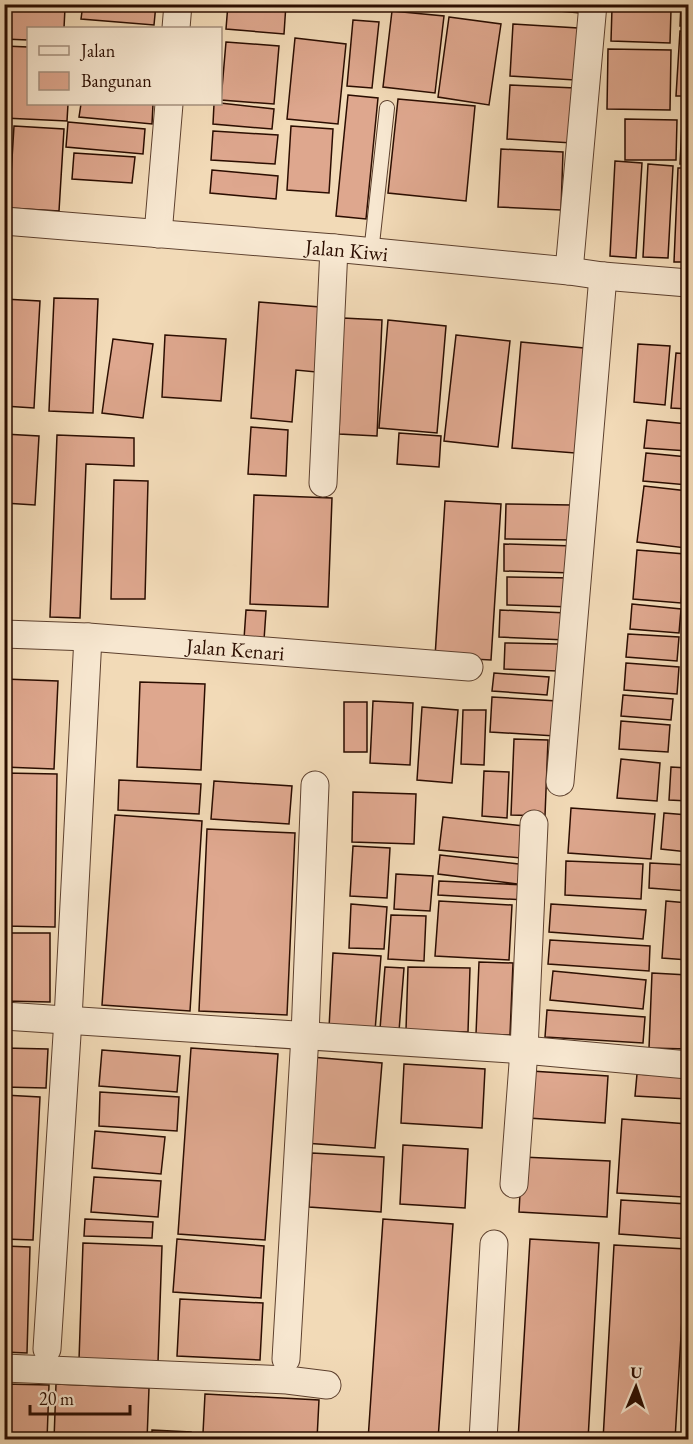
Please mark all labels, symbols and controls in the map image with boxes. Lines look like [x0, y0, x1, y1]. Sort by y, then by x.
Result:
legend [27, 27, 222, 105]
text: Jalan [79, 39, 116, 62]
text: Bangunan [81, 69, 152, 92]
street label: Jalan Kiwi [302, 232, 390, 267]
street label: Jalan Kenari [183, 631, 286, 666]
north arrow [606, 1357, 666, 1417]
text: U [630, 1362, 643, 1383]
scale bar [30, 1378, 130, 1416]
text: 20 m [39, 1387, 74, 1410]

